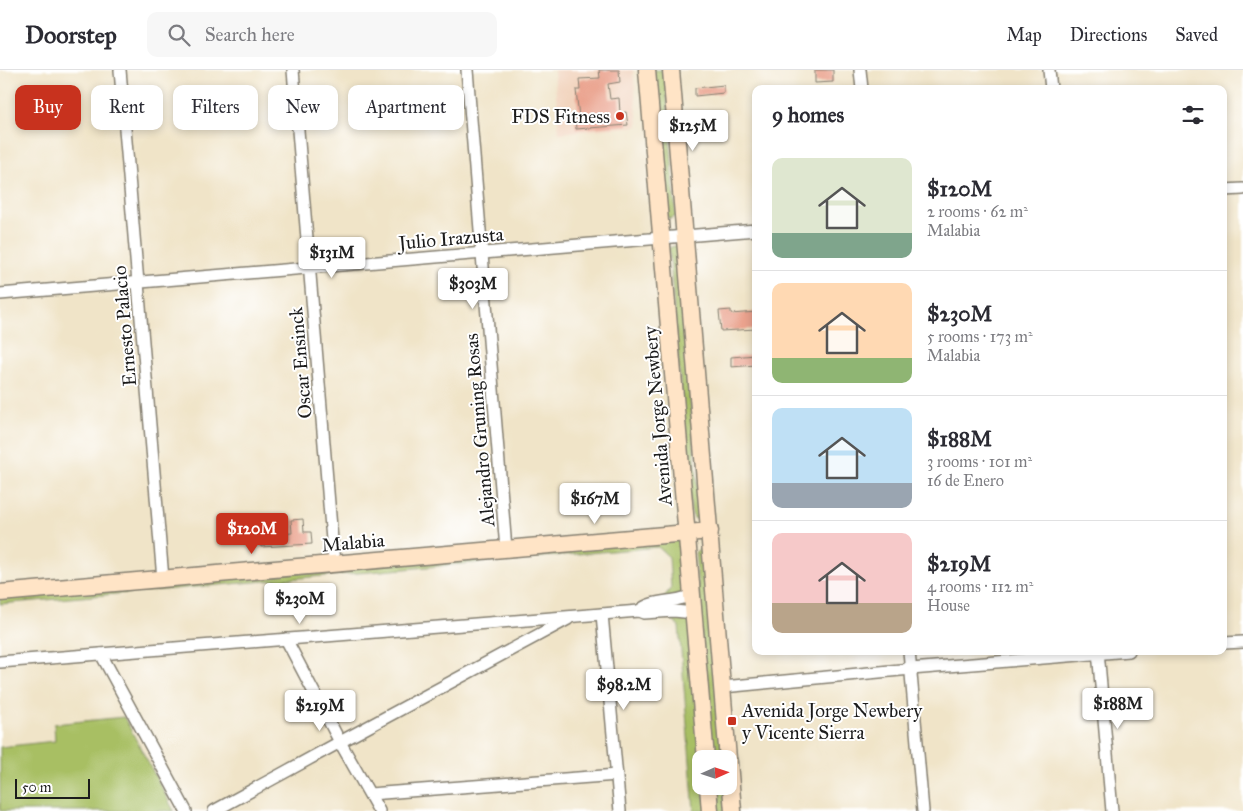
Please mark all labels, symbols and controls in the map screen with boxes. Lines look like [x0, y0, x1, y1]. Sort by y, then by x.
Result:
search box [147, 12, 497, 57]
text: Doorstep [25, 20, 117, 50]
icon: search [165, 21, 193, 49]
text: Search here [205, 23, 295, 46]
text: Map [1006, 24, 1042, 46]
text: Directions [1070, 24, 1147, 46]
text: Saved [1175, 24, 1218, 46]
chip: Buy [15, 85, 81, 130]
chip: Rent [91, 85, 163, 130]
chip: Filters [173, 85, 258, 130]
chip: New [268, 85, 338, 130]
chip: Apartment [348, 85, 464, 130]
icon: filters [1179, 101, 1207, 129]
text: 9 homes [772, 102, 844, 128]
place label: FDS Fitness [511, 105, 610, 128]
pin: $125M [658, 109, 728, 152]
marker: FDS Fitness [614, 110, 626, 122]
text: $125M [669, 116, 717, 135]
text: $120M [927, 176, 992, 202]
icon: home [812, 178, 872, 238]
text: 2 rooms · 62 m² [927, 202, 1028, 221]
text: Malabia [927, 221, 980, 240]
street label: Julio Irazusta [396, 222, 506, 256]
pin: $131M [297, 236, 367, 279]
text: $131M [309, 243, 355, 262]
street label: Ernesto Palacio [108, 264, 141, 387]
pin: $303M [438, 268, 508, 310]
text: $303M [449, 274, 497, 293]
text: $230M [927, 301, 992, 327]
icon: home [812, 303, 872, 363]
street label: Oscar Ensinck [284, 306, 317, 420]
street label: Avenida Jorge Newbery [638, 324, 678, 508]
text: 5 rooms · 173 m² [927, 327, 1033, 346]
street label: Alejandro Gruning Rosas [460, 332, 500, 529]
text: Malabia [927, 346, 980, 365]
text: $188M [927, 426, 992, 452]
icon: home [812, 428, 872, 488]
text: 3 rooms · 101 m² [927, 452, 1032, 471]
text: 16 de Enero [927, 471, 1004, 490]
pin: $167M [560, 482, 630, 525]
text: $167M [570, 489, 620, 508]
pin: $120M [217, 512, 287, 555]
text: $120M [227, 519, 277, 538]
street label: Malabia [321, 528, 386, 557]
text: $219M [927, 551, 991, 577]
icon: home [812, 553, 872, 613]
text: 4 rooms · 112 m² [927, 577, 1033, 596]
pin: $230M [265, 582, 335, 625]
text: $230M [275, 589, 325, 608]
text: House [927, 596, 970, 615]
pin: $98.2M [583, 668, 665, 711]
text: $98.2M [597, 675, 651, 694]
pin: $188M [1083, 688, 1153, 730]
pin: $219M [285, 690, 355, 732]
text: $188M [1093, 694, 1143, 713]
text: $219M [296, 696, 344, 715]
place label: Avenida Jorge Newbery y Vicente Sierra [741, 699, 923, 744]
marker: Avenida Jorge Newbery y Vicente Sierra [726, 715, 738, 727]
north arrow [692, 750, 738, 795]
map controls [692, 750, 737, 795]
scale bar [15, 776, 90, 799]
text: 50 m [22, 779, 51, 796]

